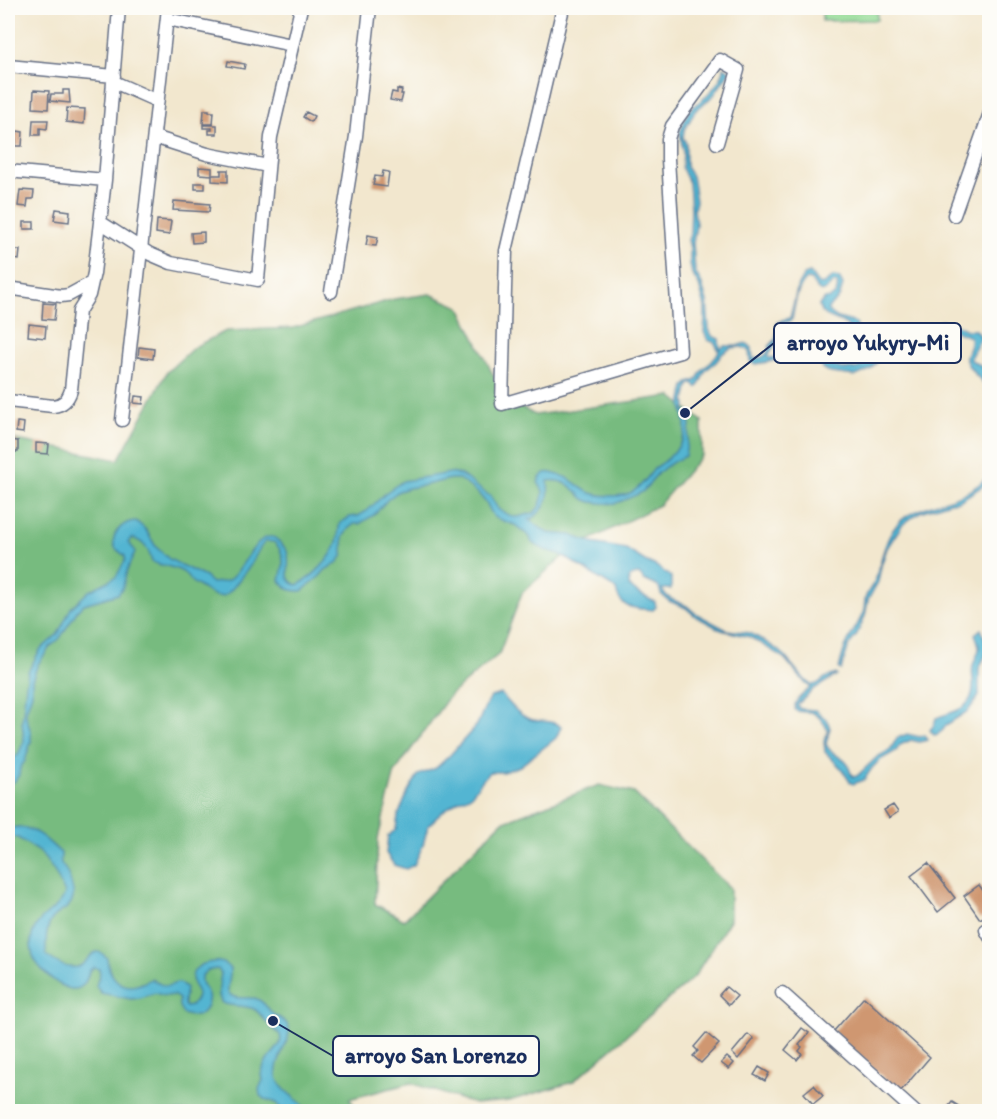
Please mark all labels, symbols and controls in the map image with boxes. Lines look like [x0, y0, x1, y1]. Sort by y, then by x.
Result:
callout: arroyo Yukyry-Mi [774, 323, 961, 363]
text: arroyo Yukyry-Mi [787, 329, 949, 356]
callout: arroyo San Lorenzo [333, 1036, 539, 1076]
text: arroyo San Lorenzo [345, 1042, 527, 1069]

